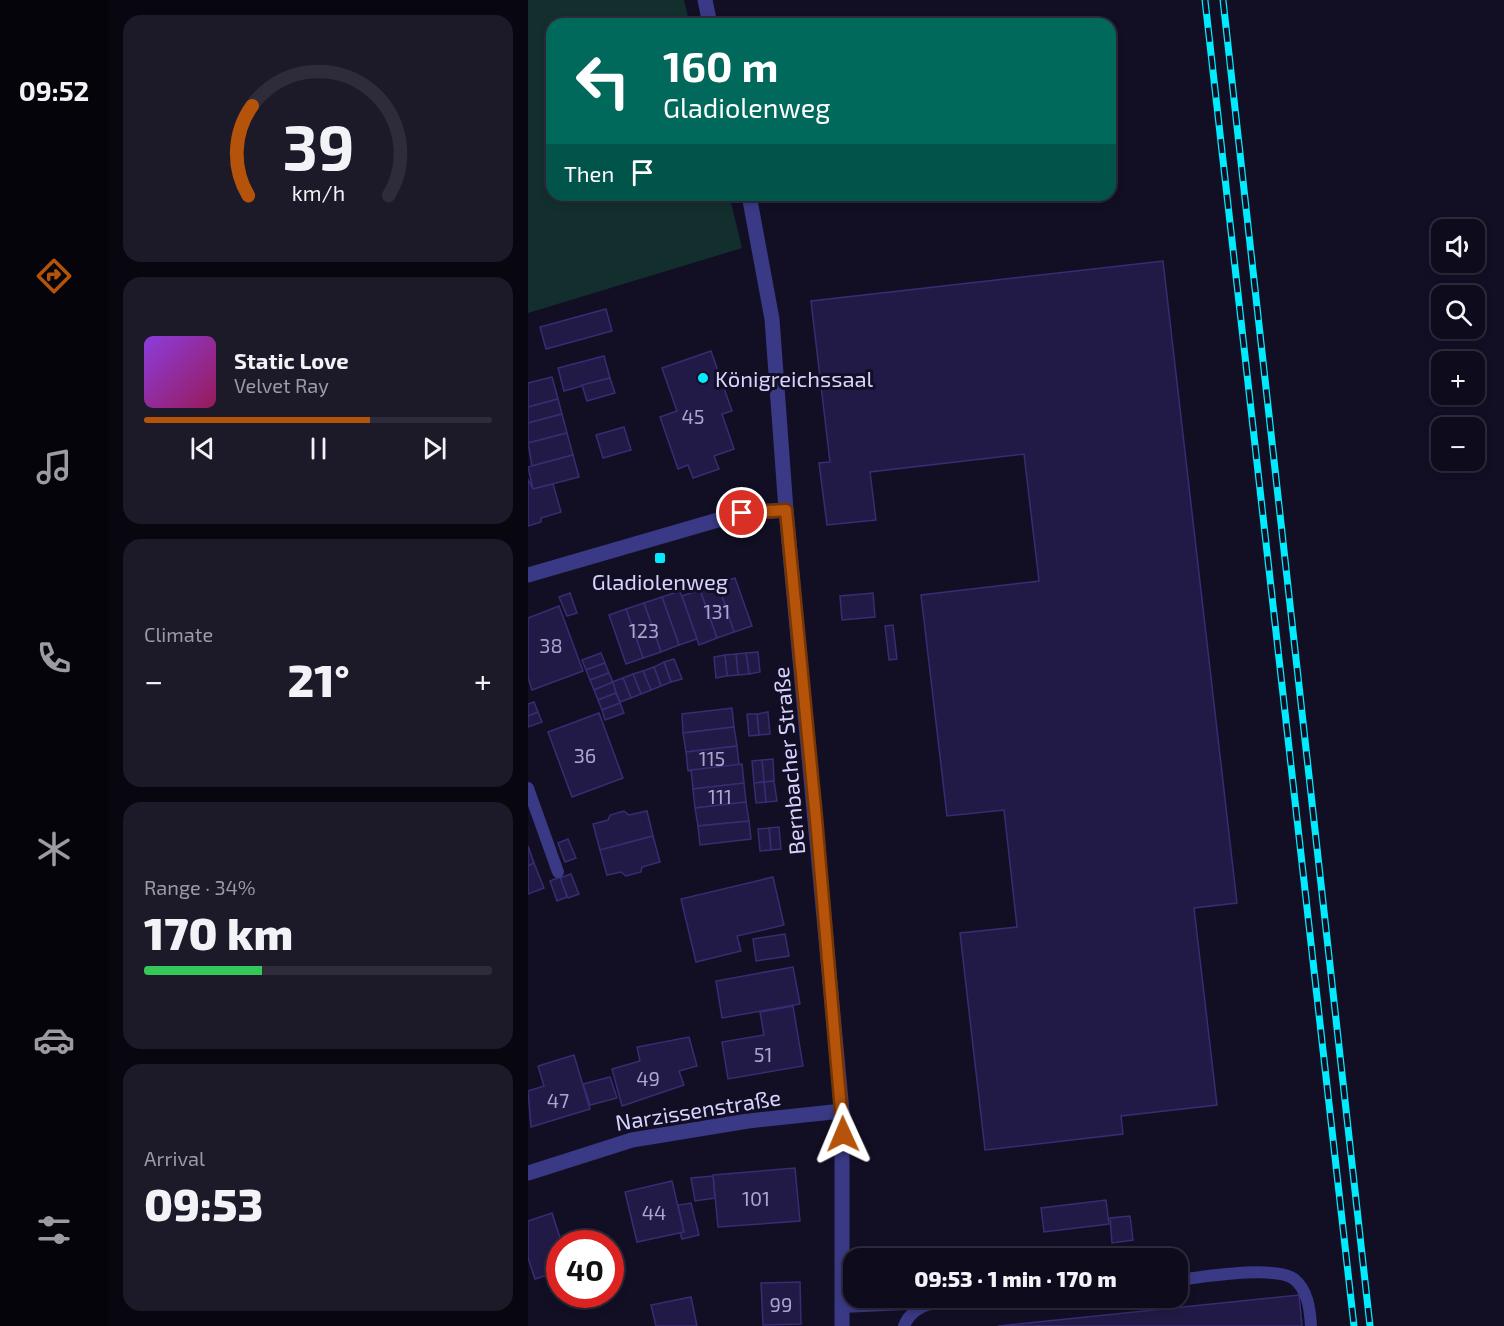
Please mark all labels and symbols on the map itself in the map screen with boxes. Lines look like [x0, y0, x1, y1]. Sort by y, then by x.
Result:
place label: Königreichssaal [715, 365, 874, 391]
marker: Königreichssaal [696, 371, 710, 385]
house number: 45 [681, 404, 705, 428]
pin [716, 487, 767, 538]
marker: Gladiolenweg [653, 551, 667, 565]
place label: Gladiolenweg [592, 568, 728, 594]
house number: 131 [703, 599, 731, 623]
house number: 123 [629, 618, 659, 642]
house number: 38 [539, 633, 563, 657]
street label: Bernbacher Straße [767, 666, 809, 856]
house number: 36 [574, 743, 596, 767]
house number: 115 [699, 746, 725, 770]
house number: 111 [708, 784, 732, 808]
house number: 51 [754, 1042, 772, 1066]
house number: 49 [636, 1066, 660, 1090]
street label: Narzissenstraße [613, 1083, 783, 1135]
house number: 47 [547, 1088, 569, 1112]
position arrow [811, 1102, 875, 1166]
house number: 101 [742, 1186, 770, 1210]
house number: 44 [642, 1200, 666, 1224]
speed limit sign: 40 [546, 1230, 624, 1308]
house number: 99 [770, 1292, 792, 1316]

